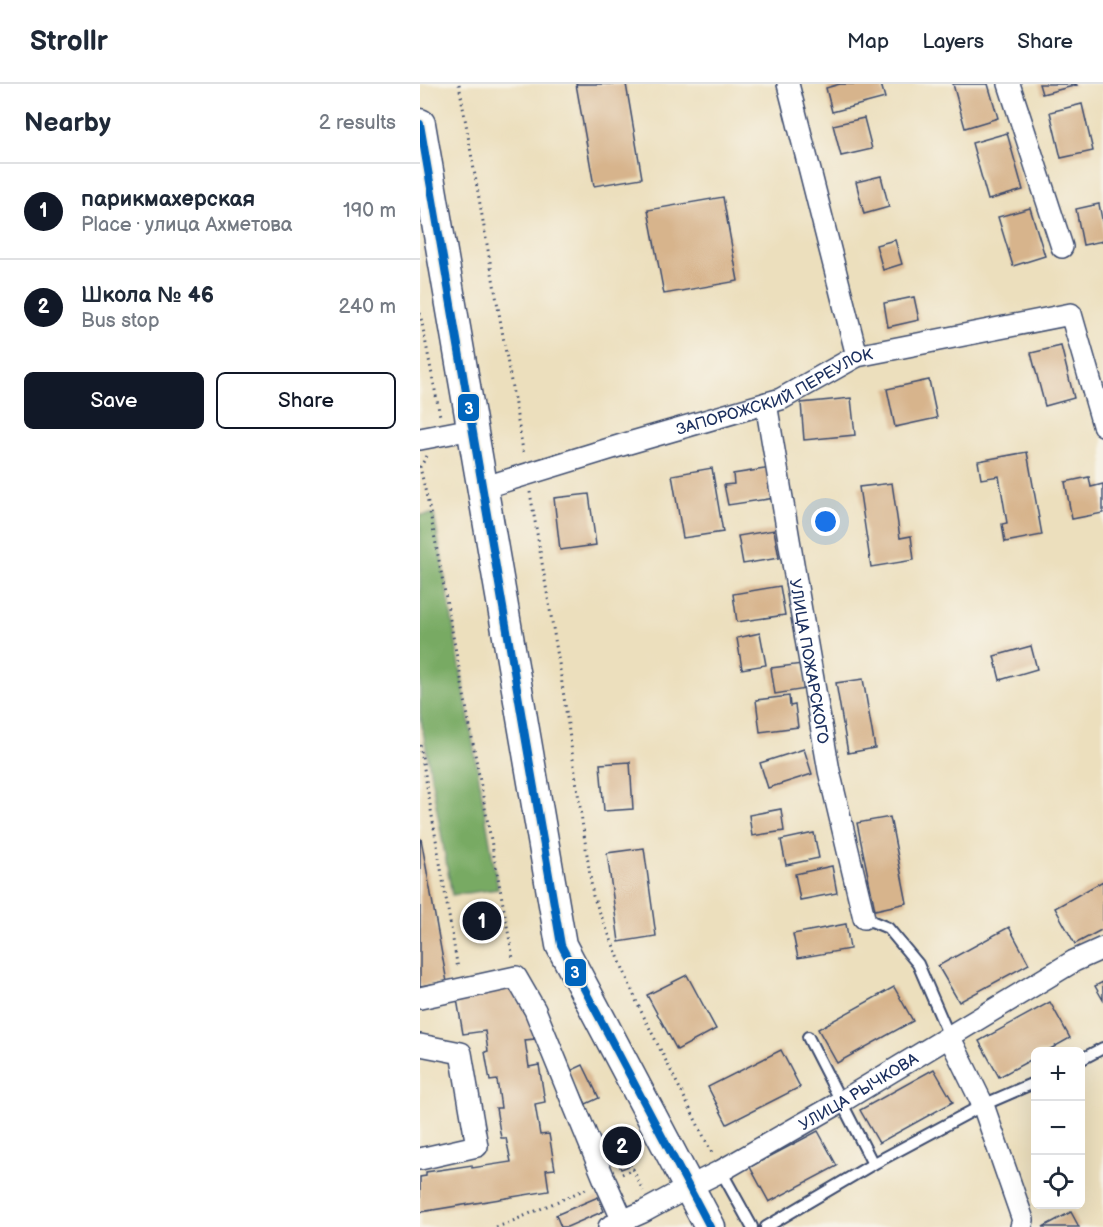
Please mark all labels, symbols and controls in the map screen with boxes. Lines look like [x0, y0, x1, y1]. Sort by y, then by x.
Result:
text: Strollr [30, 25, 108, 58]
text: Map [847, 29, 889, 54]
text: Layers [922, 29, 984, 54]
text: Share [1017, 29, 1073, 54]
text: Nearby [24, 108, 111, 139]
text: 2 results [319, 111, 396, 135]
text: парикмахерская [81, 186, 255, 213]
text: 1 [39, 199, 48, 223]
text: 190 m [343, 199, 396, 223]
text: Place · улица Ахметова [81, 213, 293, 237]
text: Школа № 46 [81, 282, 214, 309]
text: 2 [38, 295, 49, 319]
text: 240 m [339, 295, 396, 319]
text: Bus stop [81, 309, 160, 333]
street label: ЗАПОРОЖСКИЙ ПЕРЕУЛОК [674, 345, 875, 440]
button: Save [24, 372, 204, 429]
button: Share [216, 372, 396, 429]
line badge: 3 [457, 393, 480, 422]
text: 3 [464, 400, 474, 419]
your location [811, 507, 840, 536]
street label: УЛИЦА ПОЖАРСКОГО [785, 578, 832, 746]
pin: 1 [462, 898, 502, 944]
line badge: 3 [564, 958, 587, 987]
text: 3 [570, 964, 580, 983]
map controls [1031, 1047, 1085, 1209]
button: + [1031, 1047, 1085, 1101]
street label: УЛИЦА РЫЧКОВА [796, 1049, 922, 1135]
button: − [1031, 1101, 1085, 1155]
pin: 2 [602, 1124, 642, 1168]
button: locate [1031, 1155, 1085, 1209]

